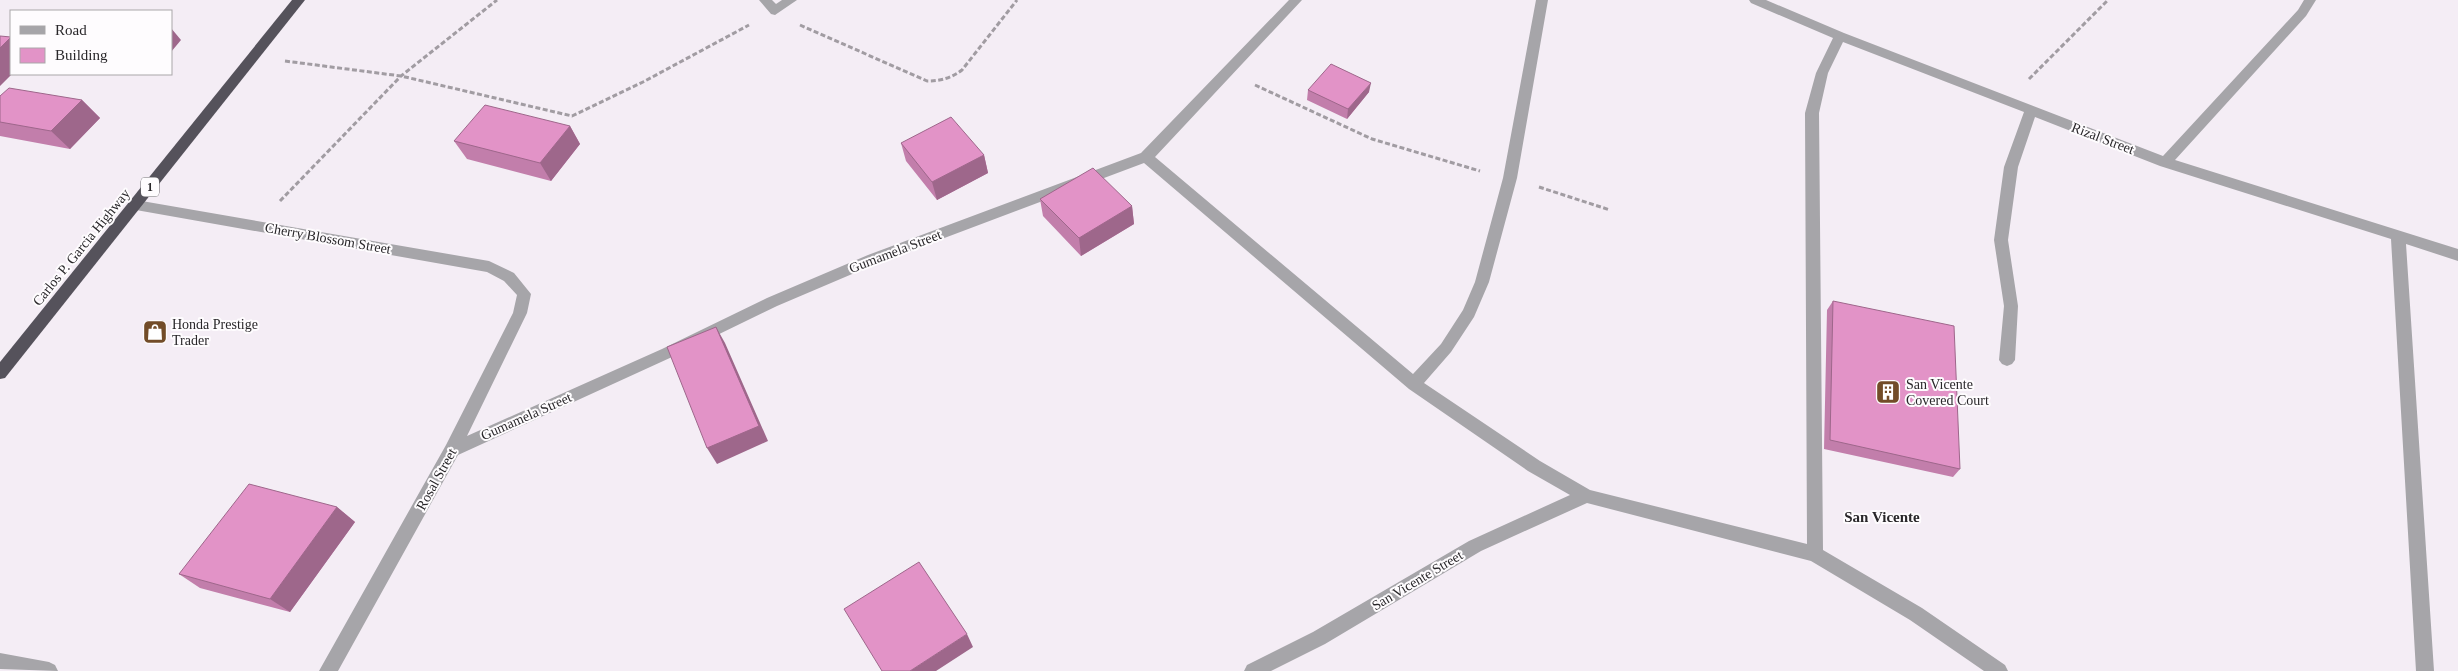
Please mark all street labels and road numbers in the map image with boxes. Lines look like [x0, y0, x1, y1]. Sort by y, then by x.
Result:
street label: Rizal Street [2069, 120, 2136, 157]
road number: 1 [141, 178, 159, 196]
street label: Carlos P. Garcia Highway [30, 186, 133, 309]
street label: Cherry Blossom Street [264, 220, 392, 257]
street label: Gumamela Street [847, 227, 944, 276]
street label: Gumamela Street [479, 390, 574, 443]
street label: Rosal Street [413, 446, 460, 513]
street label: San Vicente Street [1369, 547, 1465, 613]

